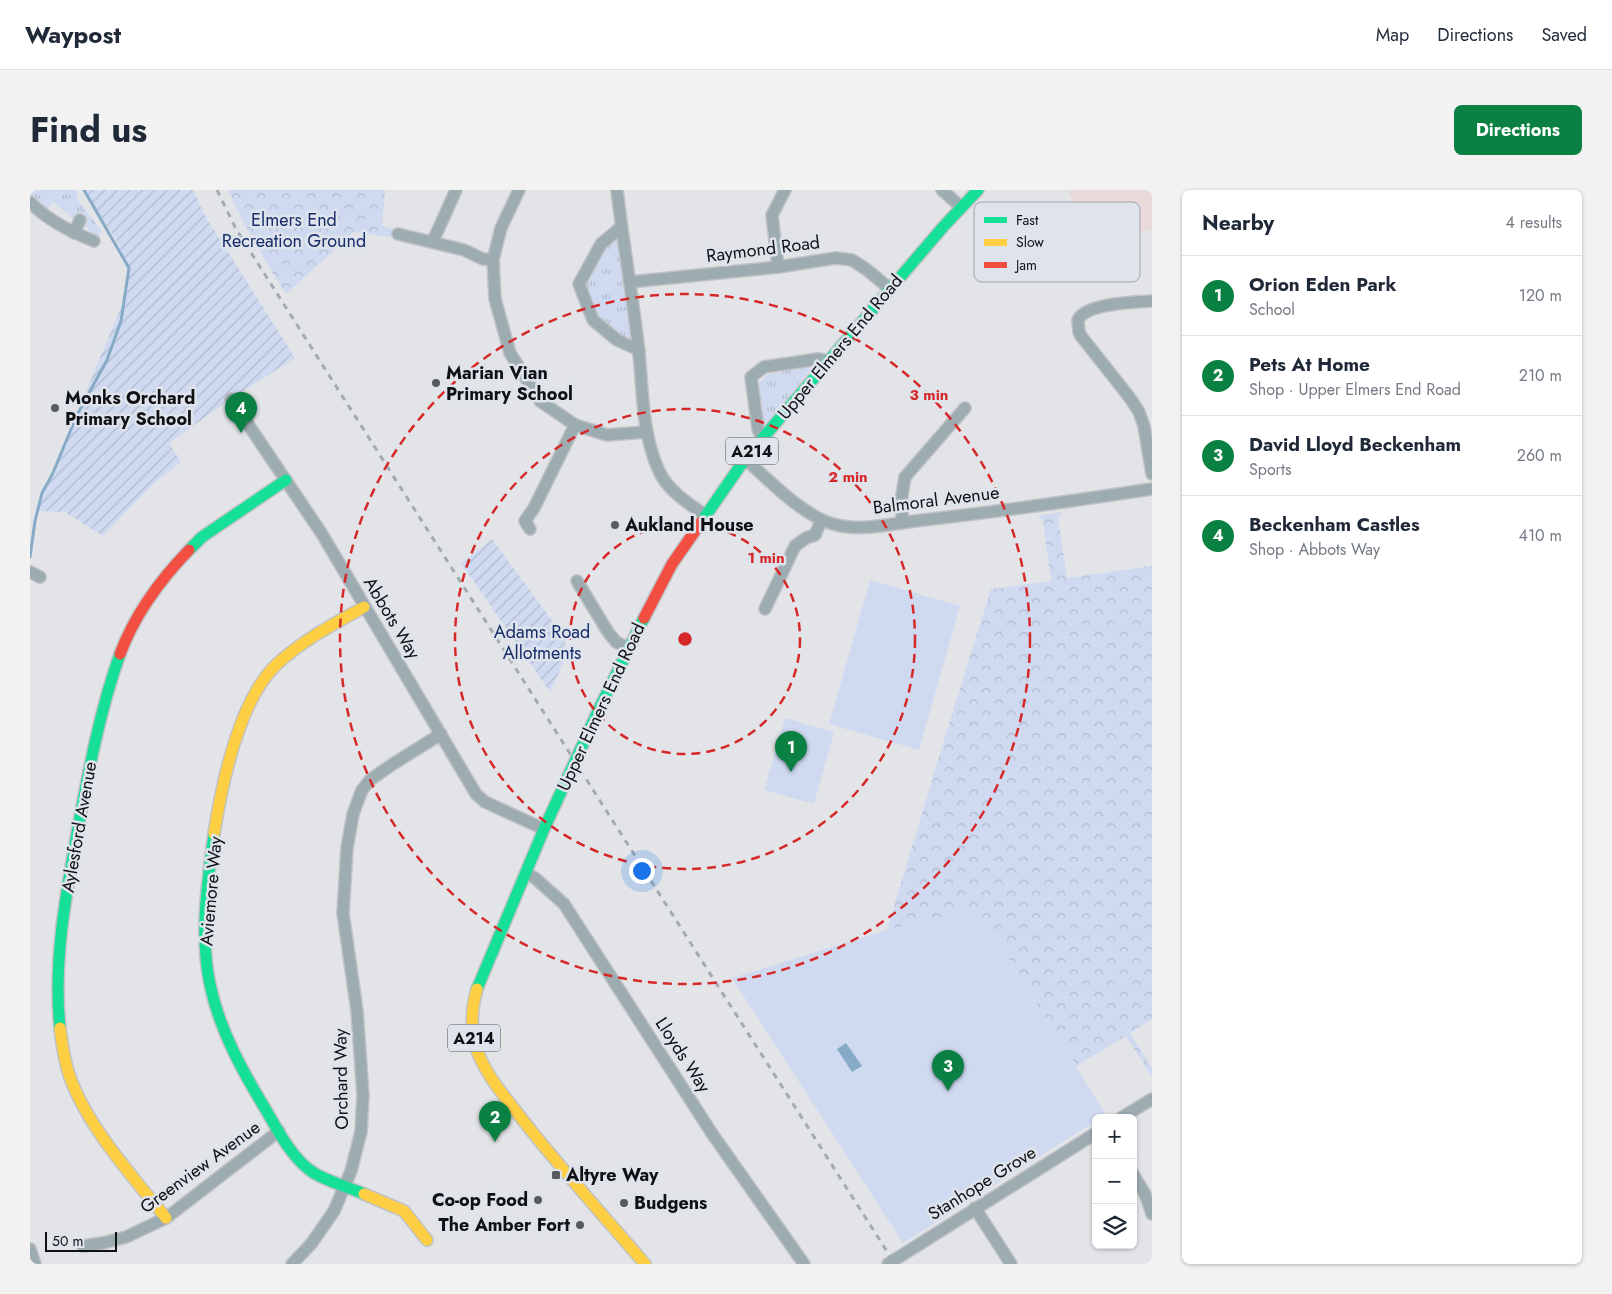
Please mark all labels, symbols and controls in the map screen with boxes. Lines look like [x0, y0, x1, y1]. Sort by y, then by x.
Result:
text: Waypost [25, 17, 121, 52]
text: Map [1376, 22, 1409, 48]
text: Directions [1437, 22, 1513, 48]
text: Saved [1541, 22, 1587, 48]
text: Find us [30, 105, 147, 155]
button: Directions [1454, 105, 1582, 155]
legend [974, 202, 1140, 282]
park label: Elmers End Recreation Ground [222, 207, 366, 254]
text: Nearby [1202, 208, 1274, 238]
text: Fast [1016, 210, 1039, 230]
text: 4 results [1506, 211, 1562, 234]
street label: Raymond Road [705, 229, 821, 269]
text: Slow [1016, 232, 1044, 252]
text: Jam [1014, 255, 1037, 275]
street label: Upper Elmers End Road [771, 269, 909, 425]
text: Orion Eden Park [1249, 271, 1396, 298]
text: 1 [1214, 284, 1222, 307]
text: 120 m [1519, 284, 1562, 307]
text: School [1249, 298, 1295, 321]
text: Pets At Home [1249, 351, 1370, 378]
place label: Marian Vian Primary School [446, 360, 573, 407]
text: 2 [1213, 364, 1223, 387]
text: 210 m [1519, 364, 1562, 387]
marker: Marian Vian Primary School [430, 377, 442, 389]
text: Shop · Upper Elmers End Road [1249, 378, 1461, 401]
text: 3 min [910, 384, 948, 406]
place label: Monks Orchard Primary School [65, 385, 195, 432]
pin: 4 [225, 392, 257, 433]
marker: Monks Orchard Primary School [49, 402, 61, 414]
text: David Lloyd Beckenham [1249, 431, 1461, 458]
road number: A214 [726, 438, 778, 464]
text: 3 [1213, 444, 1223, 467]
text: 260 m [1517, 444, 1562, 467]
text: Sports [1249, 458, 1291, 481]
text: 2 min [828, 466, 868, 488]
street label: Balmoral Avenue [871, 479, 1001, 521]
text: Beckenham Castles [1249, 511, 1420, 538]
place label: Aukland House [624, 512, 754, 538]
marker: Aukland House [609, 519, 621, 531]
text: 4 [1212, 524, 1224, 547]
text: 410 m [1519, 524, 1562, 547]
text: Shop · Abbots Way [1249, 538, 1380, 561]
text: 1 min [747, 547, 785, 569]
street label: Abbots Way [357, 572, 427, 664]
park label: Adams Road Allotments [494, 619, 590, 666]
street label: Upper Elmers End Road [551, 619, 651, 795]
centre of rings [676, 630, 694, 648]
pin: 1 [775, 731, 807, 772]
street label: Aylesford Avenue [55, 760, 103, 894]
street label: Aviemore Way [193, 835, 229, 947]
your location [629, 858, 655, 884]
street label: Lloyds Way [649, 1012, 717, 1098]
road number: A214 [448, 1024, 500, 1051]
street label: Orchard Way [327, 1028, 355, 1130]
pin: 3 [932, 1050, 964, 1091]
pin: 2 [479, 1101, 511, 1142]
street label: Greenview Avenue [134, 1114, 266, 1220]
map controls [1092, 1114, 1137, 1249]
button: + [1092, 1114, 1137, 1159]
street label: Stanhope Grove [923, 1139, 1041, 1227]
button: − [1092, 1159, 1137, 1204]
place label: Altyre Way [565, 1162, 659, 1188]
marker: Altyre Way [550, 1169, 562, 1181]
place label: Co-op Food [432, 1187, 528, 1213]
place label: Budgens [634, 1190, 707, 1216]
marker: Co-op Food [532, 1194, 544, 1206]
marker: Budgens [618, 1197, 630, 1209]
button: layers [1092, 1204, 1137, 1249]
place label: The Amber Fort [439, 1212, 570, 1238]
marker: The Amber Fort [574, 1219, 586, 1231]
scale bar [45, 1229, 118, 1252]
text: 50 m [52, 1231, 83, 1251]

